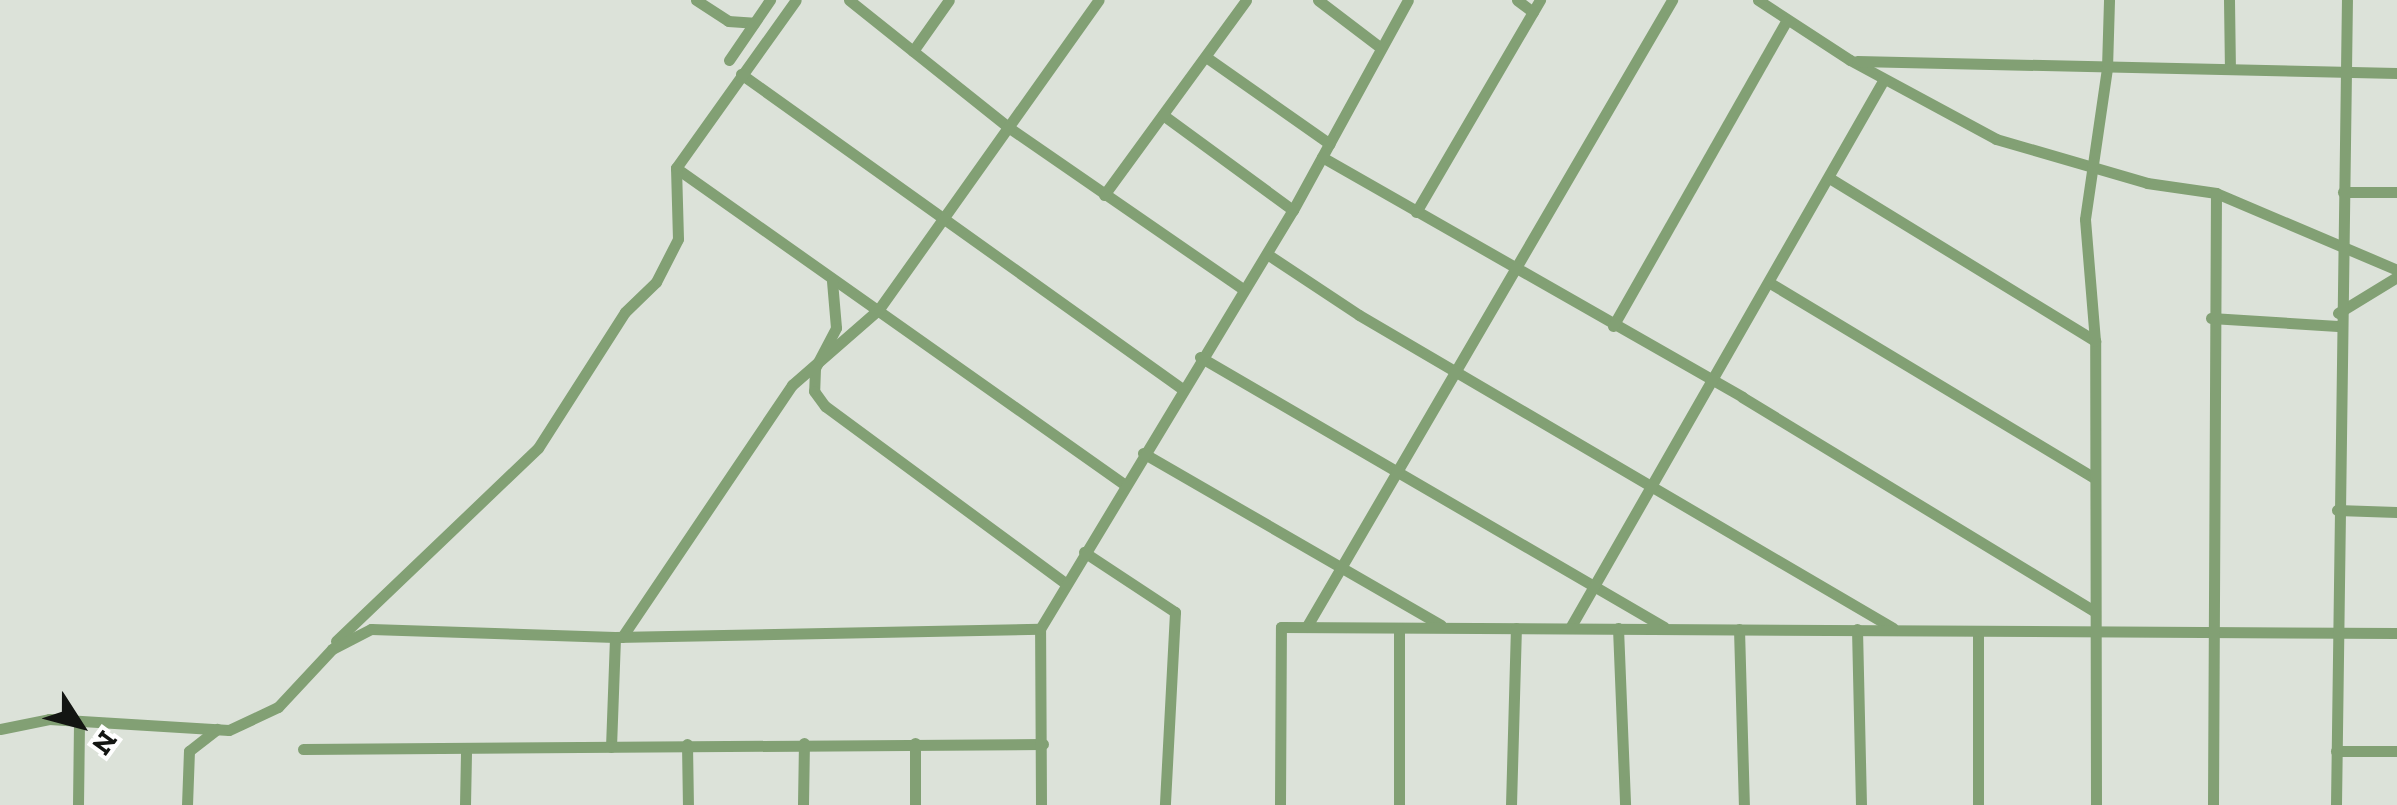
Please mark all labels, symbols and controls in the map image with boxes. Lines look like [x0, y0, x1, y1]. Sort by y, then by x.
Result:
north arrow [30, 675, 130, 775]
text: N [85, 725, 124, 761]

